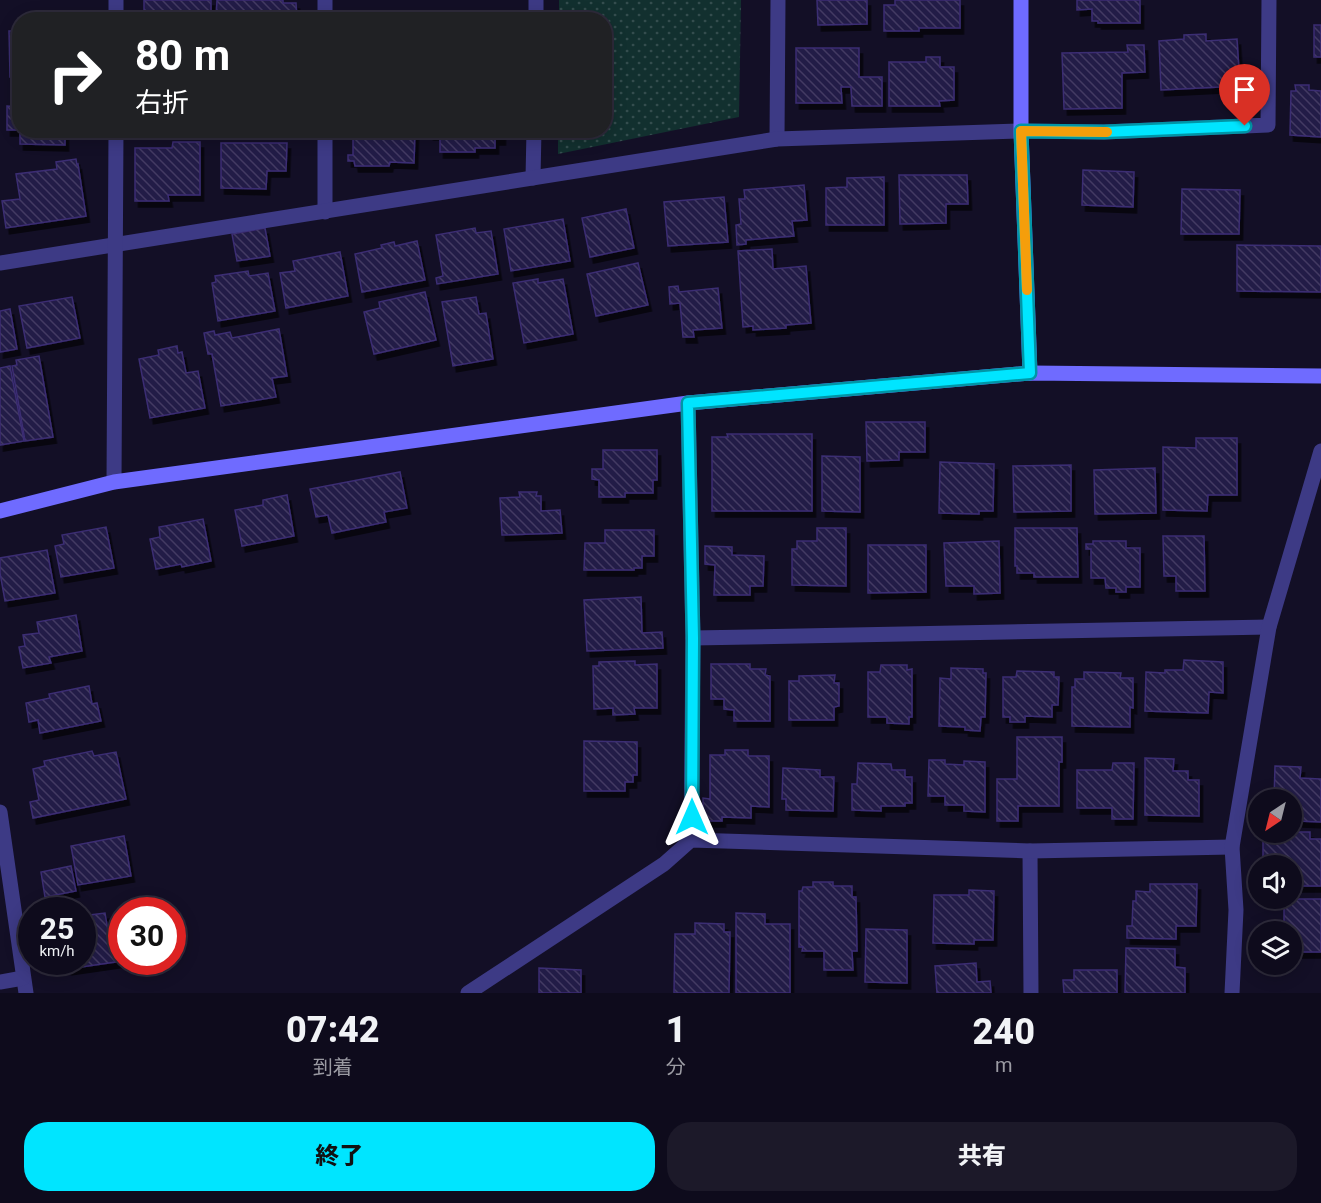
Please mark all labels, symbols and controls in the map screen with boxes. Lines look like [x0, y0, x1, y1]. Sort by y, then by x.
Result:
text: 80 m [135, 31, 230, 80]
icon: right [36, 36, 114, 114]
pin [1219, 64, 1270, 126]
icon: arrive [1228, 73, 1261, 106]
text: 右折 [135, 87, 189, 119]
position arrow [660, 785, 724, 849]
north arrow [1248, 789, 1302, 843]
map controls [1248, 789, 1302, 975]
button: sound [1248, 855, 1302, 909]
speed limit sign: 30 [108, 897, 186, 975]
text: 25 [40, 911, 74, 946]
button: layers [1248, 921, 1302, 975]
text: km/h [39, 942, 75, 960]
text: 07:42 [286, 1009, 380, 1051]
text: 1 [666, 1009, 687, 1051]
text: 240 [973, 1011, 1035, 1053]
text: m [995, 1053, 1013, 1077]
text: 到着 [313, 1055, 353, 1079]
text: 分 [666, 1055, 686, 1079]
button: 終了 [24, 1122, 655, 1191]
button: 共有 [667, 1122, 1297, 1191]

